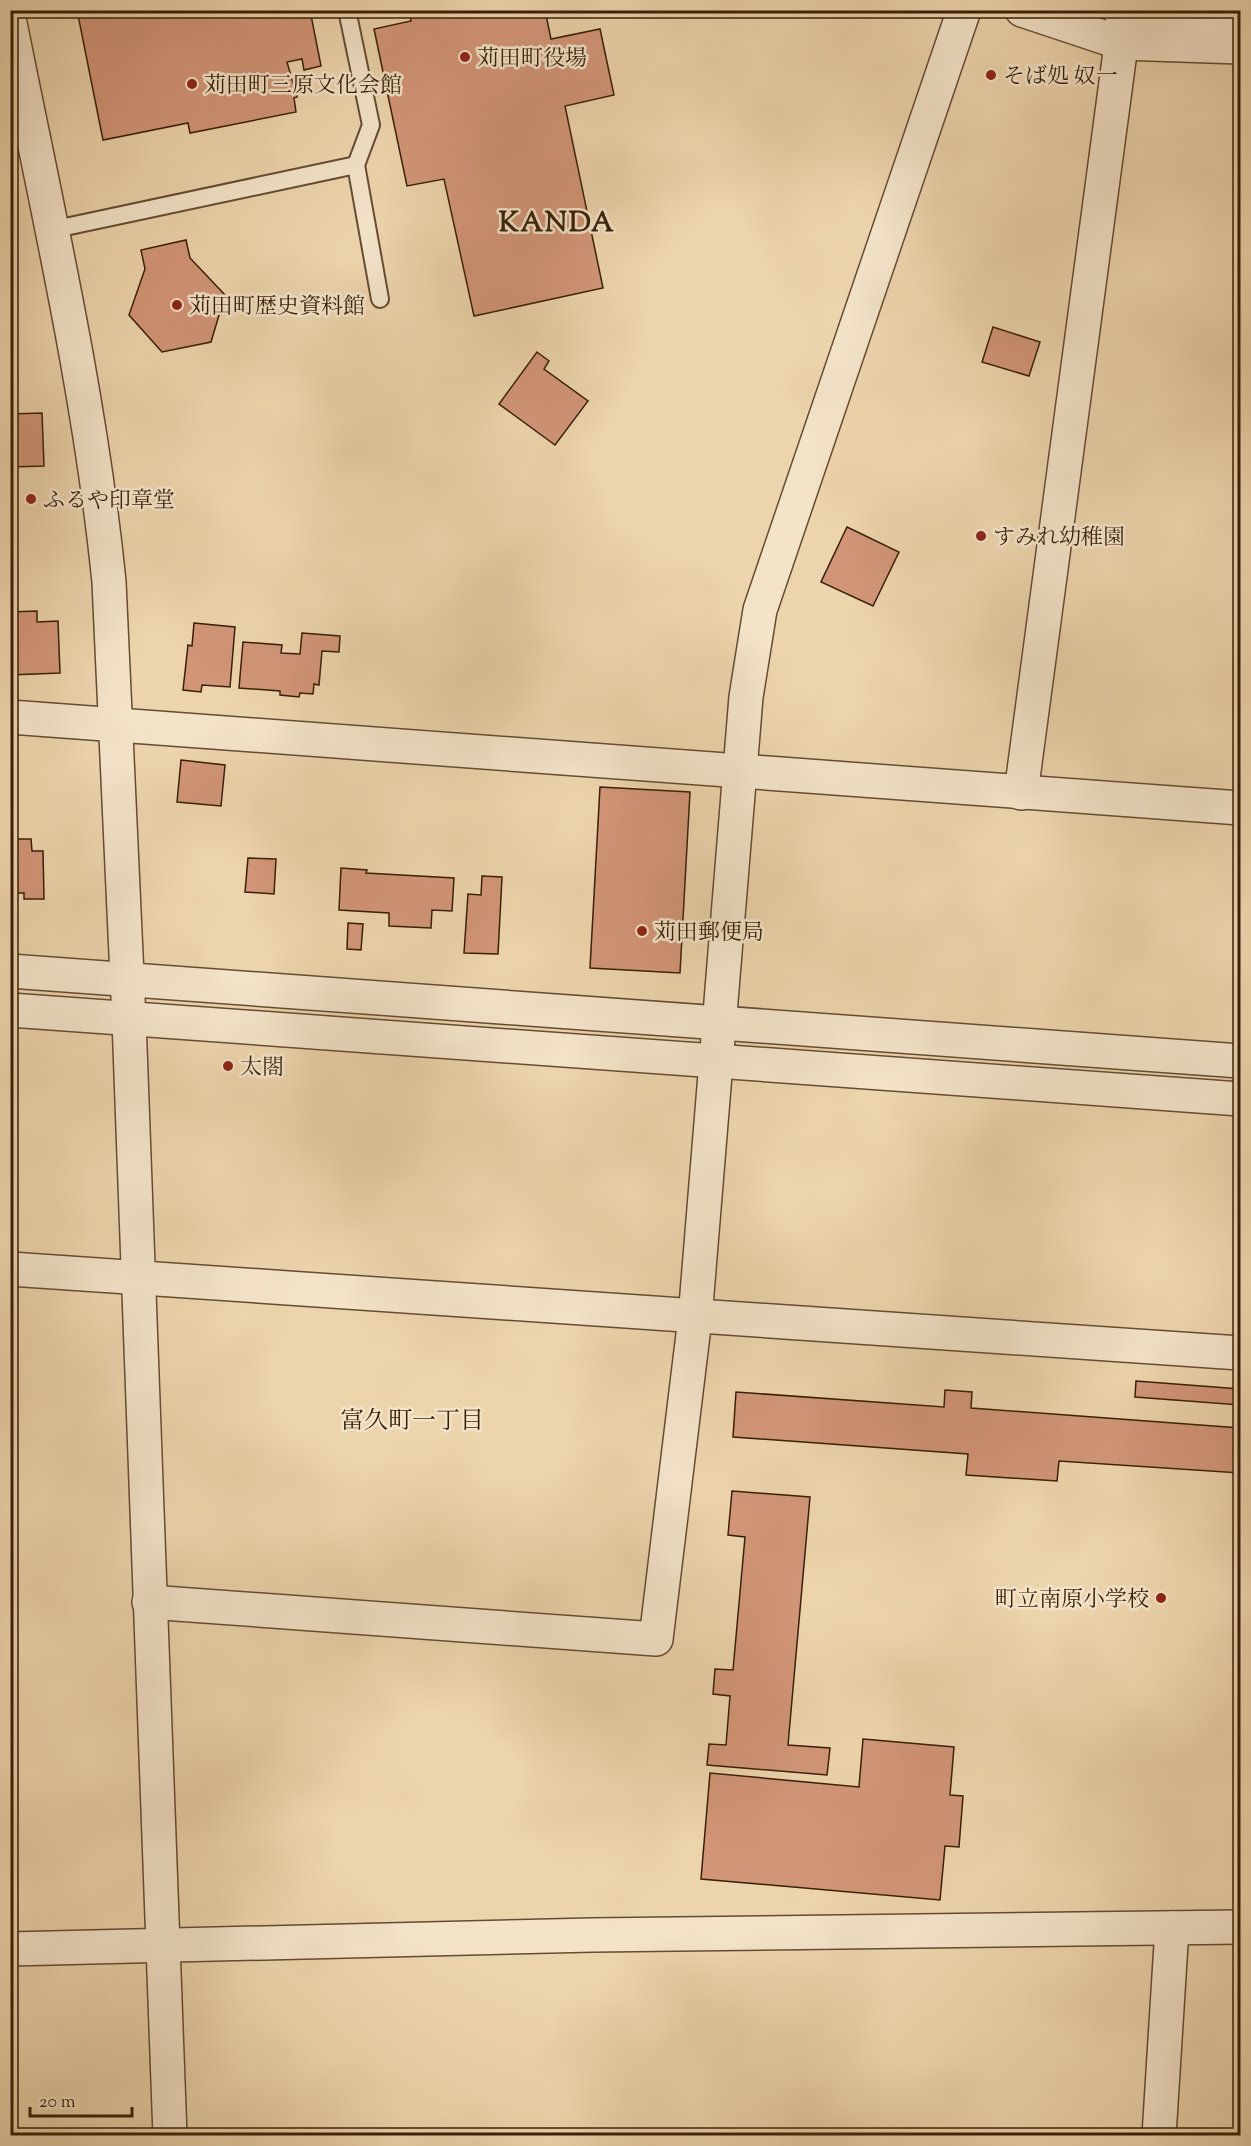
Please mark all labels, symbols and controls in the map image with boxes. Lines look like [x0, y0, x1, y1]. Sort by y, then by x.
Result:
place label: 苅田町役場 [477, 44, 587, 76]
marker: 苅田町役場 [458, 50, 472, 64]
place label: そば処 奴一 [1003, 62, 1118, 94]
marker: そば処 奴一 [984, 68, 998, 82]
place label: 苅田町三原文化会館 [204, 71, 402, 103]
marker: 苅田町三原文化会館 [185, 77, 199, 91]
district label: KANDA [499, 204, 615, 244]
place label: 苅田町歴史資料館 [189, 292, 365, 324]
marker: 苅田町歴史資料館 [170, 298, 184, 312]
place label: ふるや印章堂 [43, 486, 175, 518]
marker: ふるや印章堂 [24, 492, 38, 506]
place label: すみれ幼稚園 [993, 523, 1125, 555]
marker: すみれ幼稚園 [974, 529, 988, 543]
place label: 苅田郵便局 [654, 918, 764, 950]
marker: 苅田郵便局 [635, 924, 649, 938]
place label: 太閤 [240, 1053, 284, 1085]
marker: 太閤 [221, 1059, 235, 1073]
district label: 富久町一丁目 [340, 1405, 484, 1439]
place label: 町立南原小学校 [995, 1585, 1149, 1617]
marker: 町立南原小学校 [1154, 1591, 1168, 1605]
scale bar [30, 2080, 132, 2118]
text: 20 m [39, 2090, 76, 2116]

